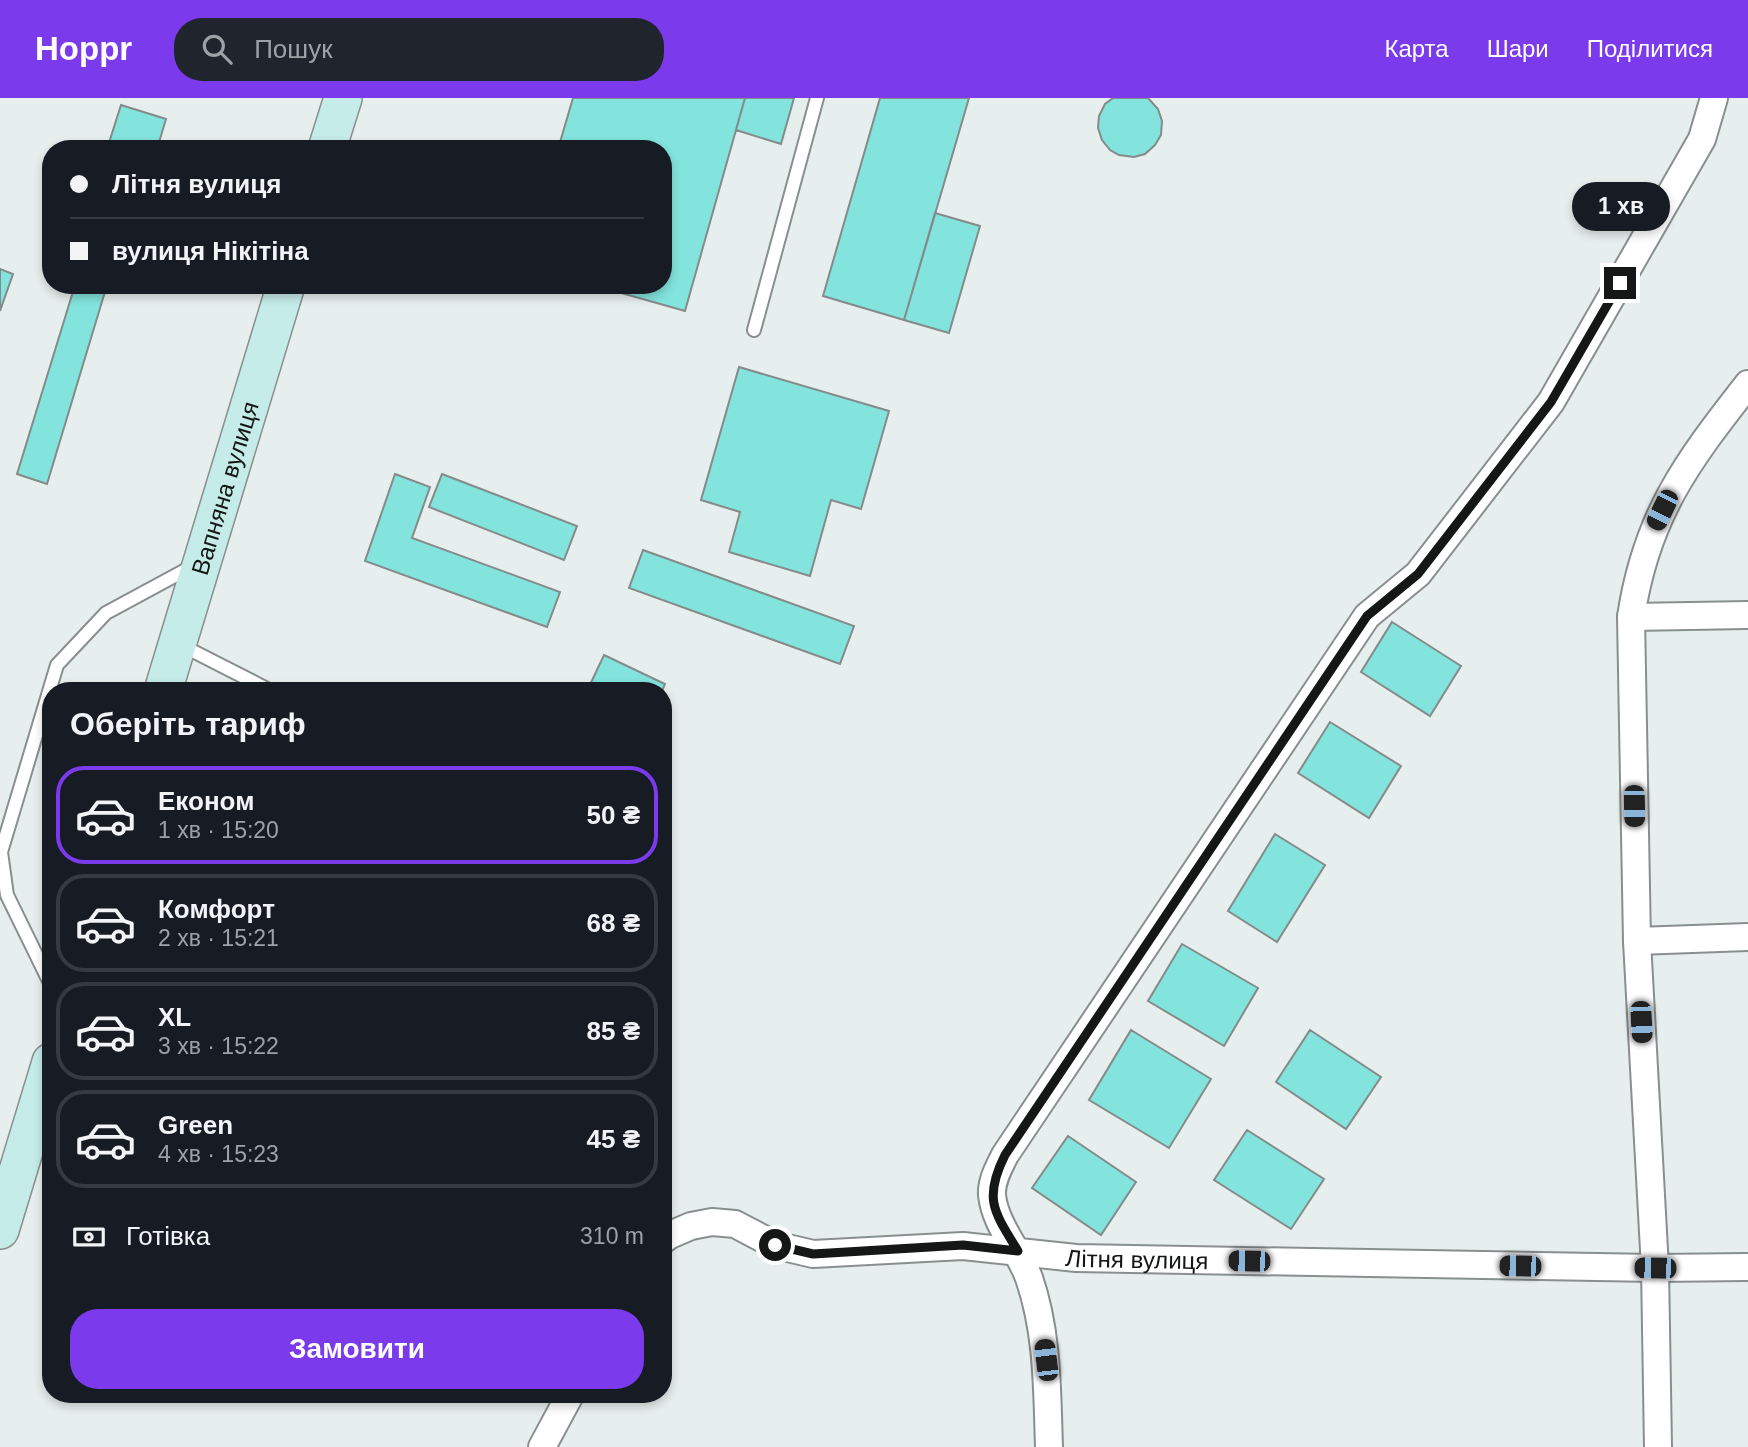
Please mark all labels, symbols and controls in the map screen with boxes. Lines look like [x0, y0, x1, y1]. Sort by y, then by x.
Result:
search box [174, 18, 664, 81]
text: Hoppr [35, 30, 132, 67]
icon: search [198, 30, 236, 68]
text: Пошук [254, 34, 333, 64]
text: Карта [1384, 35, 1449, 62]
text: Шари [1487, 35, 1549, 62]
text: Поділитися [1587, 35, 1713, 62]
text: Літня вулиця [112, 169, 281, 199]
callout: 1 хв [1571, 181, 1669, 230]
text: 1 хв [1598, 193, 1644, 219]
text: вулиця Нікітіна [112, 236, 309, 266]
route end [1604, 267, 1636, 299]
street label: Вапняна вулиця [185, 398, 263, 578]
car [1644, 487, 1681, 533]
text: Оберіть тариф [70, 706, 306, 742]
icon: car [74, 784, 137, 847]
car [1624, 785, 1645, 827]
text: Економ [158, 786, 254, 816]
text: 50 ₴ [587, 800, 640, 830]
text: 1 хв · 15:20 [158, 817, 279, 843]
icon: car [74, 892, 137, 955]
text: Комфорт [158, 894, 275, 924]
text: 68 ₴ [587, 908, 640, 938]
text: 2 хв · 15:21 [158, 925, 279, 951]
icon: car [74, 1000, 137, 1063]
car [1630, 1000, 1653, 1044]
text: XL [158, 1002, 191, 1032]
text: 85 ₴ [587, 1016, 640, 1046]
text: 3 хв · 15:22 [158, 1033, 279, 1059]
icon: car [74, 1108, 137, 1171]
text: Green [158, 1110, 233, 1140]
text: 45 ₴ [587, 1124, 640, 1154]
text: 4 хв · 15:23 [158, 1141, 279, 1167]
icon: cash [70, 1218, 108, 1256]
text: Готівка [126, 1221, 210, 1251]
text: 310 m [580, 1223, 644, 1249]
route start [759, 1229, 791, 1261]
street label: Літня вулиця [1064, 1243, 1209, 1274]
car [1228, 1250, 1271, 1272]
car [1499, 1255, 1542, 1277]
car [1634, 1257, 1677, 1279]
button: Замовити [70, 1309, 644, 1389]
car [1034, 1338, 1059, 1382]

